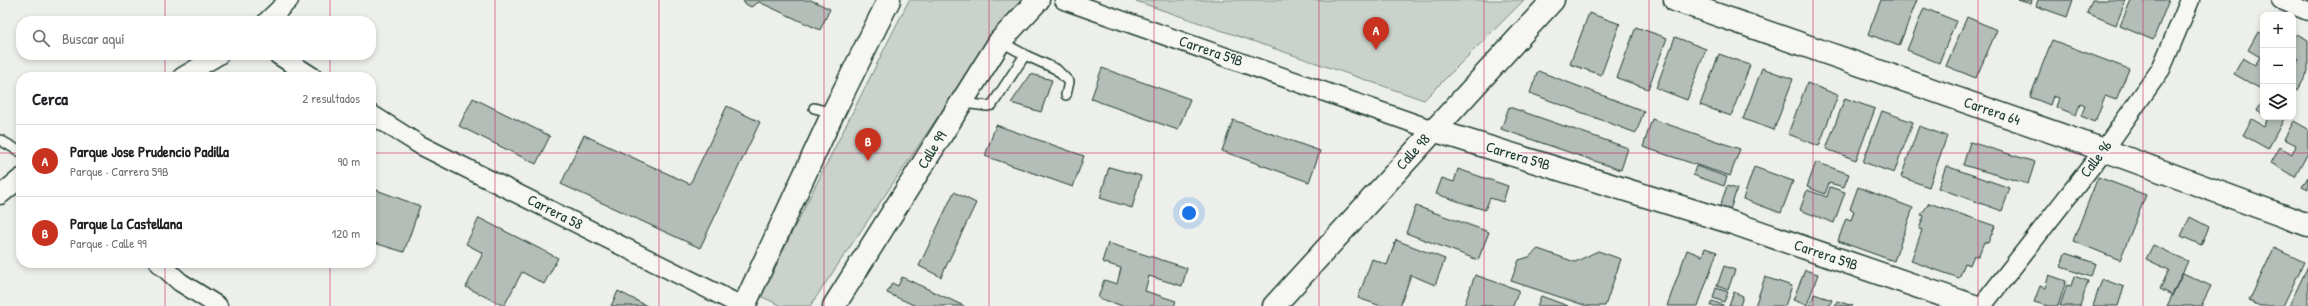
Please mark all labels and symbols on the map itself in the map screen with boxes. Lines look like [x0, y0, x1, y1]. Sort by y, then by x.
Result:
pin: A [1363, 17, 1389, 50]
street label: Carrera 59B [1176, 30, 1246, 71]
street label: Carrera 64 [1961, 91, 2024, 130]
street label: Calle 99 [912, 126, 952, 173]
pin: B [855, 128, 881, 161]
street label: Calle 98 [1391, 129, 1434, 174]
street label: Carrera 59B [1483, 136, 1553, 175]
street label: Calle 96 [2075, 136, 2116, 182]
street label: Carrera 58 [524, 189, 587, 234]
your location [1179, 203, 1199, 223]
street label: Carrera 59B [1791, 234, 1861, 275]

